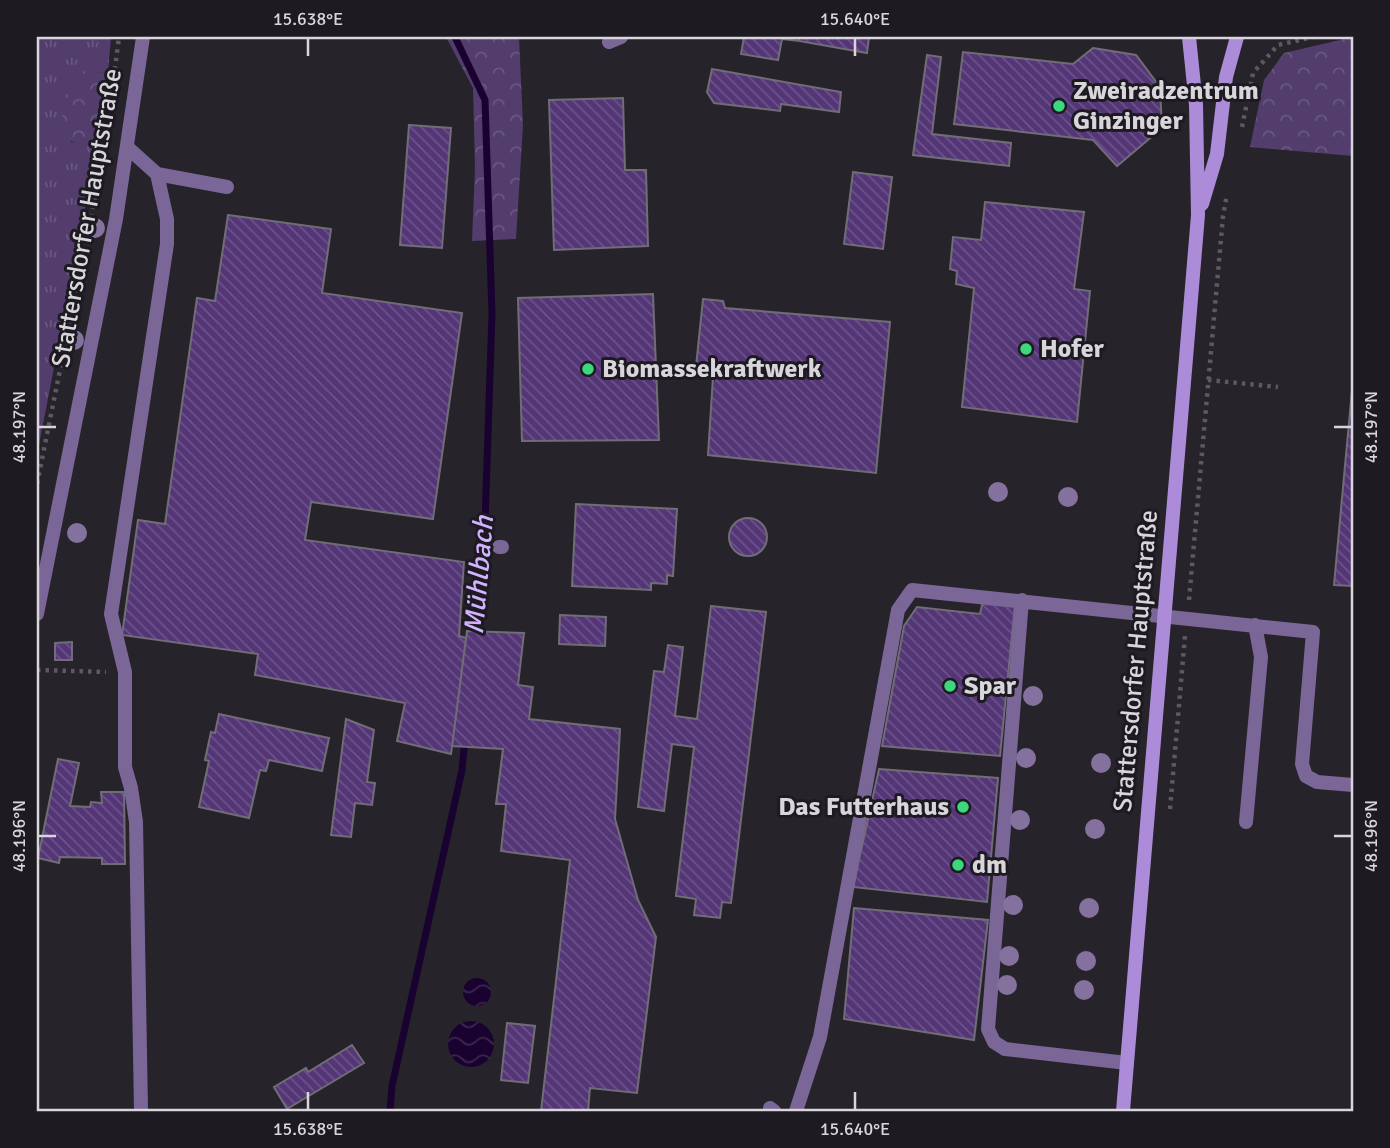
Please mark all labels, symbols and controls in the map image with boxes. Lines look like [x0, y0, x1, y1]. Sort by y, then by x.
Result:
text: 15.638°E [273, 8, 343, 30]
text: 15.640°E [820, 8, 890, 30]
street label: Stattersdorfer Hauptstraße [45, 66, 129, 370]
place label: Zweiradzentrum Ginzinger [1073, 75, 1259, 137]
marker: Zweiradzentrum Ginzinger [1051, 98, 1067, 114]
place label: Hofer [1040, 333, 1105, 365]
marker: Hofer [1018, 341, 1034, 357]
place label: Biomassekraftwerk [602, 353, 822, 385]
marker: Biomassekraftwerk [580, 361, 596, 377]
text: 48.197°N [8, 391, 30, 463]
text: 48.197°N [1360, 391, 1382, 463]
street label: Stattersdorfer Hauptstraße [1107, 509, 1165, 813]
water label: Mühlbach [457, 514, 501, 636]
place label: Spar [964, 670, 1017, 702]
marker: Spar [942, 678, 958, 694]
place label: Das Futterhaus [778, 791, 949, 823]
marker: Das Futterhaus [955, 799, 971, 815]
text: 48.196°N [8, 800, 30, 872]
text: 48.196°N [1360, 800, 1382, 872]
place label: dm [972, 849, 1007, 881]
marker: dm [950, 857, 966, 873]
text: 15.638°E [273, 1118, 343, 1140]
text: 15.640°E [820, 1118, 890, 1140]

